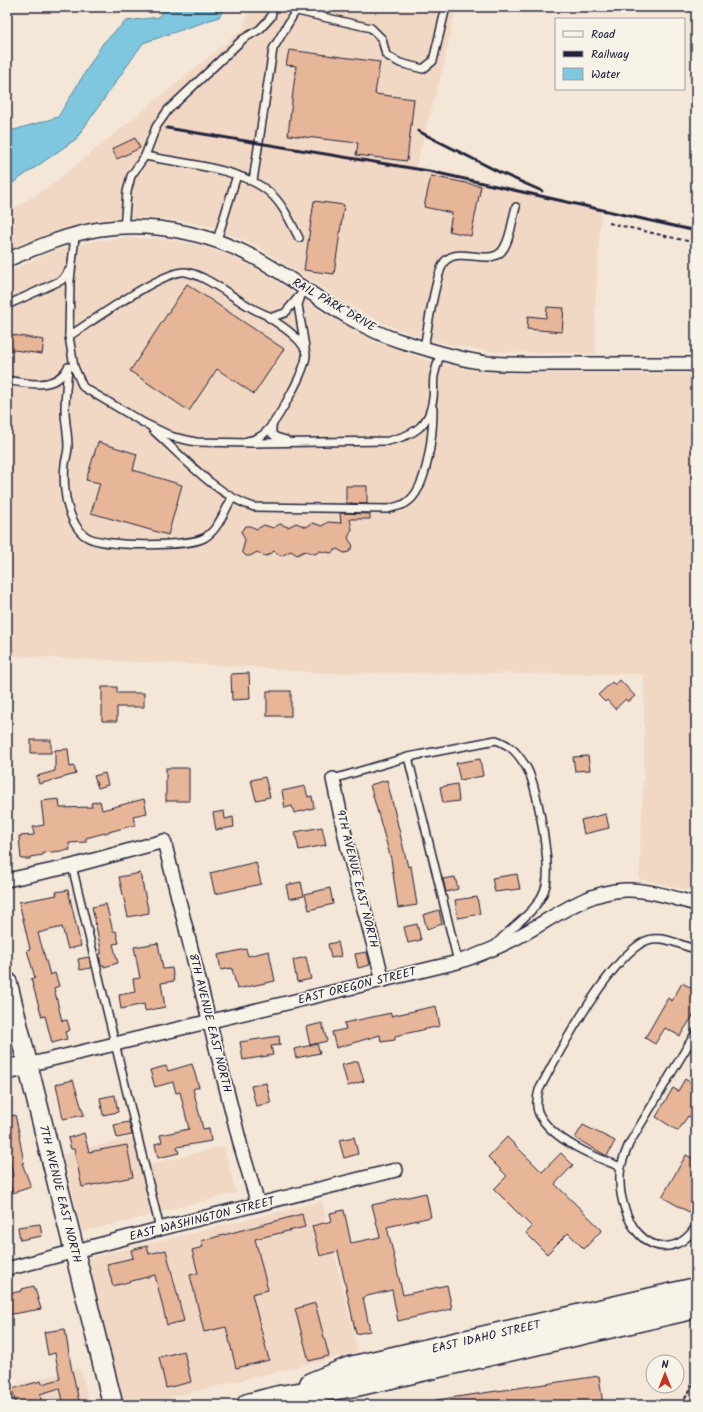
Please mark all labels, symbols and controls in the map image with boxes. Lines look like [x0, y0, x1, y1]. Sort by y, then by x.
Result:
legend [555, 18, 685, 90]
text: Road [591, 25, 616, 44]
text: Railway [591, 45, 629, 64]
text: Water [591, 65, 621, 84]
street label: RAIL PARK DRIVE [289, 273, 380, 337]
street label: 9TH AVENUE EAST NORTH [331, 808, 383, 950]
street label: 8TH AVENUE EAST NORTH [183, 951, 237, 1095]
street label: EAST OREGON STREET [296, 962, 420, 1010]
street label: 7TH AVENUE EAST NORTH [34, 1123, 86, 1265]
street label: EAST WASHINGTON STREET [127, 1191, 278, 1246]
street label: EAST IDAHO STREET [430, 1315, 544, 1359]
north arrow [645, 1354, 685, 1394]
text: N [662, 1356, 669, 1374]

